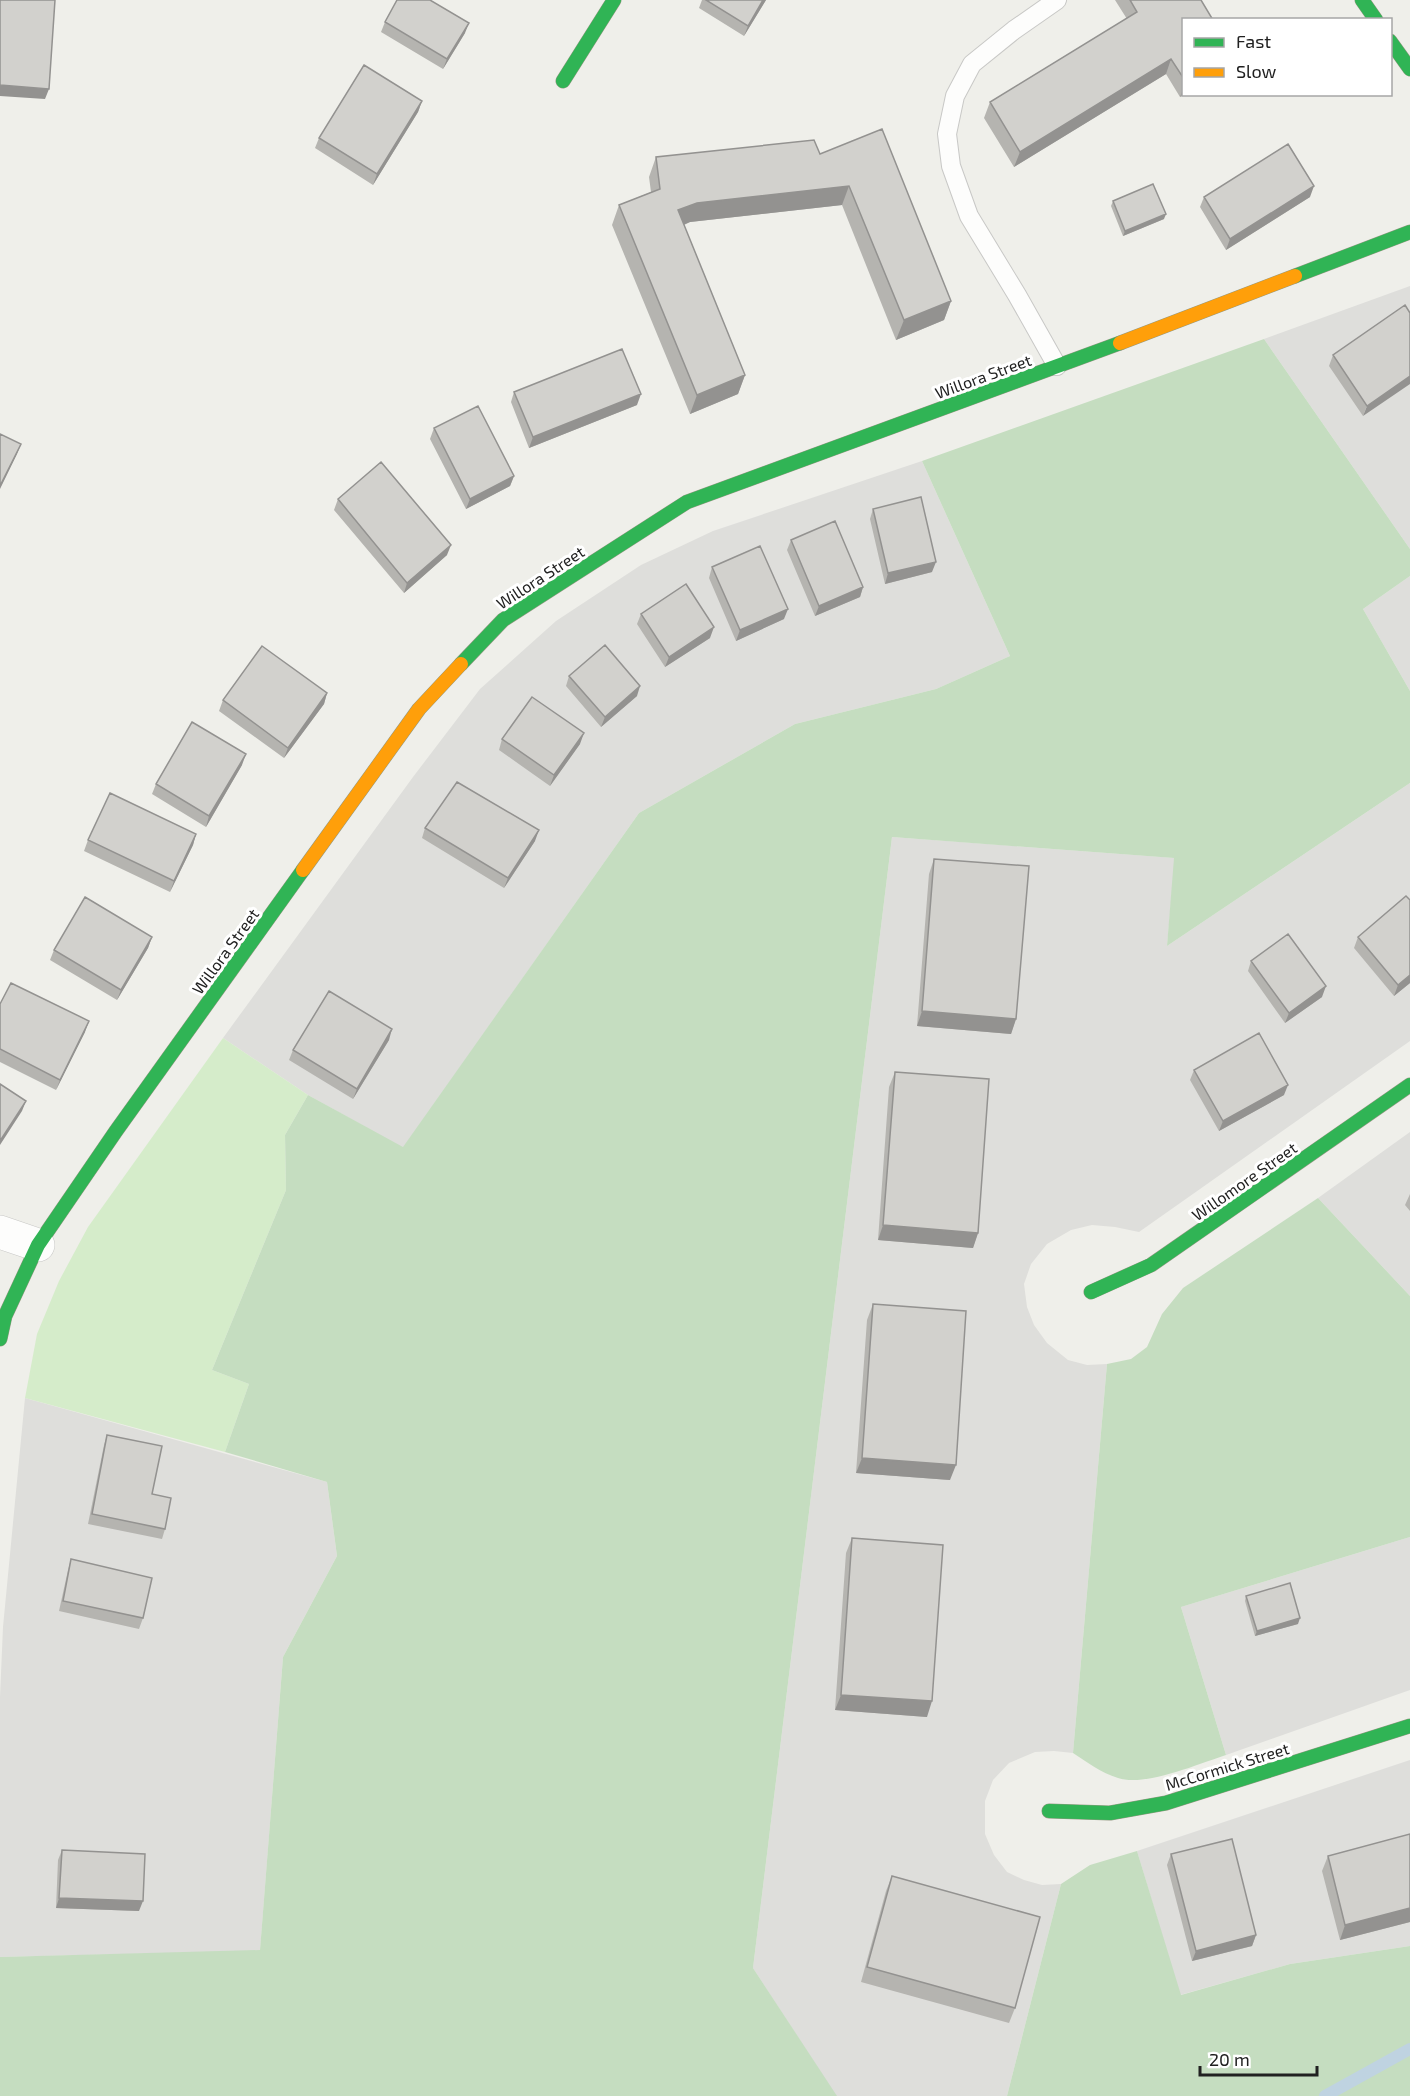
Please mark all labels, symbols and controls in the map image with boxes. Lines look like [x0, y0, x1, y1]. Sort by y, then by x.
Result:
legend [1182, 18, 1392, 96]
text: Fast [1236, 30, 1271, 52]
text: Slow [1236, 60, 1277, 82]
street label: Willora Street [932, 350, 1034, 402]
street label: Willora Street [492, 542, 588, 612]
street label: Willora Street [188, 905, 262, 997]
street label: Willomore Street [1188, 1138, 1300, 1224]
street label: McCormick Street [1163, 1738, 1291, 1794]
scale bar [1200, 2039, 1317, 2077]
text: 20 m [1209, 2048, 1250, 2070]

